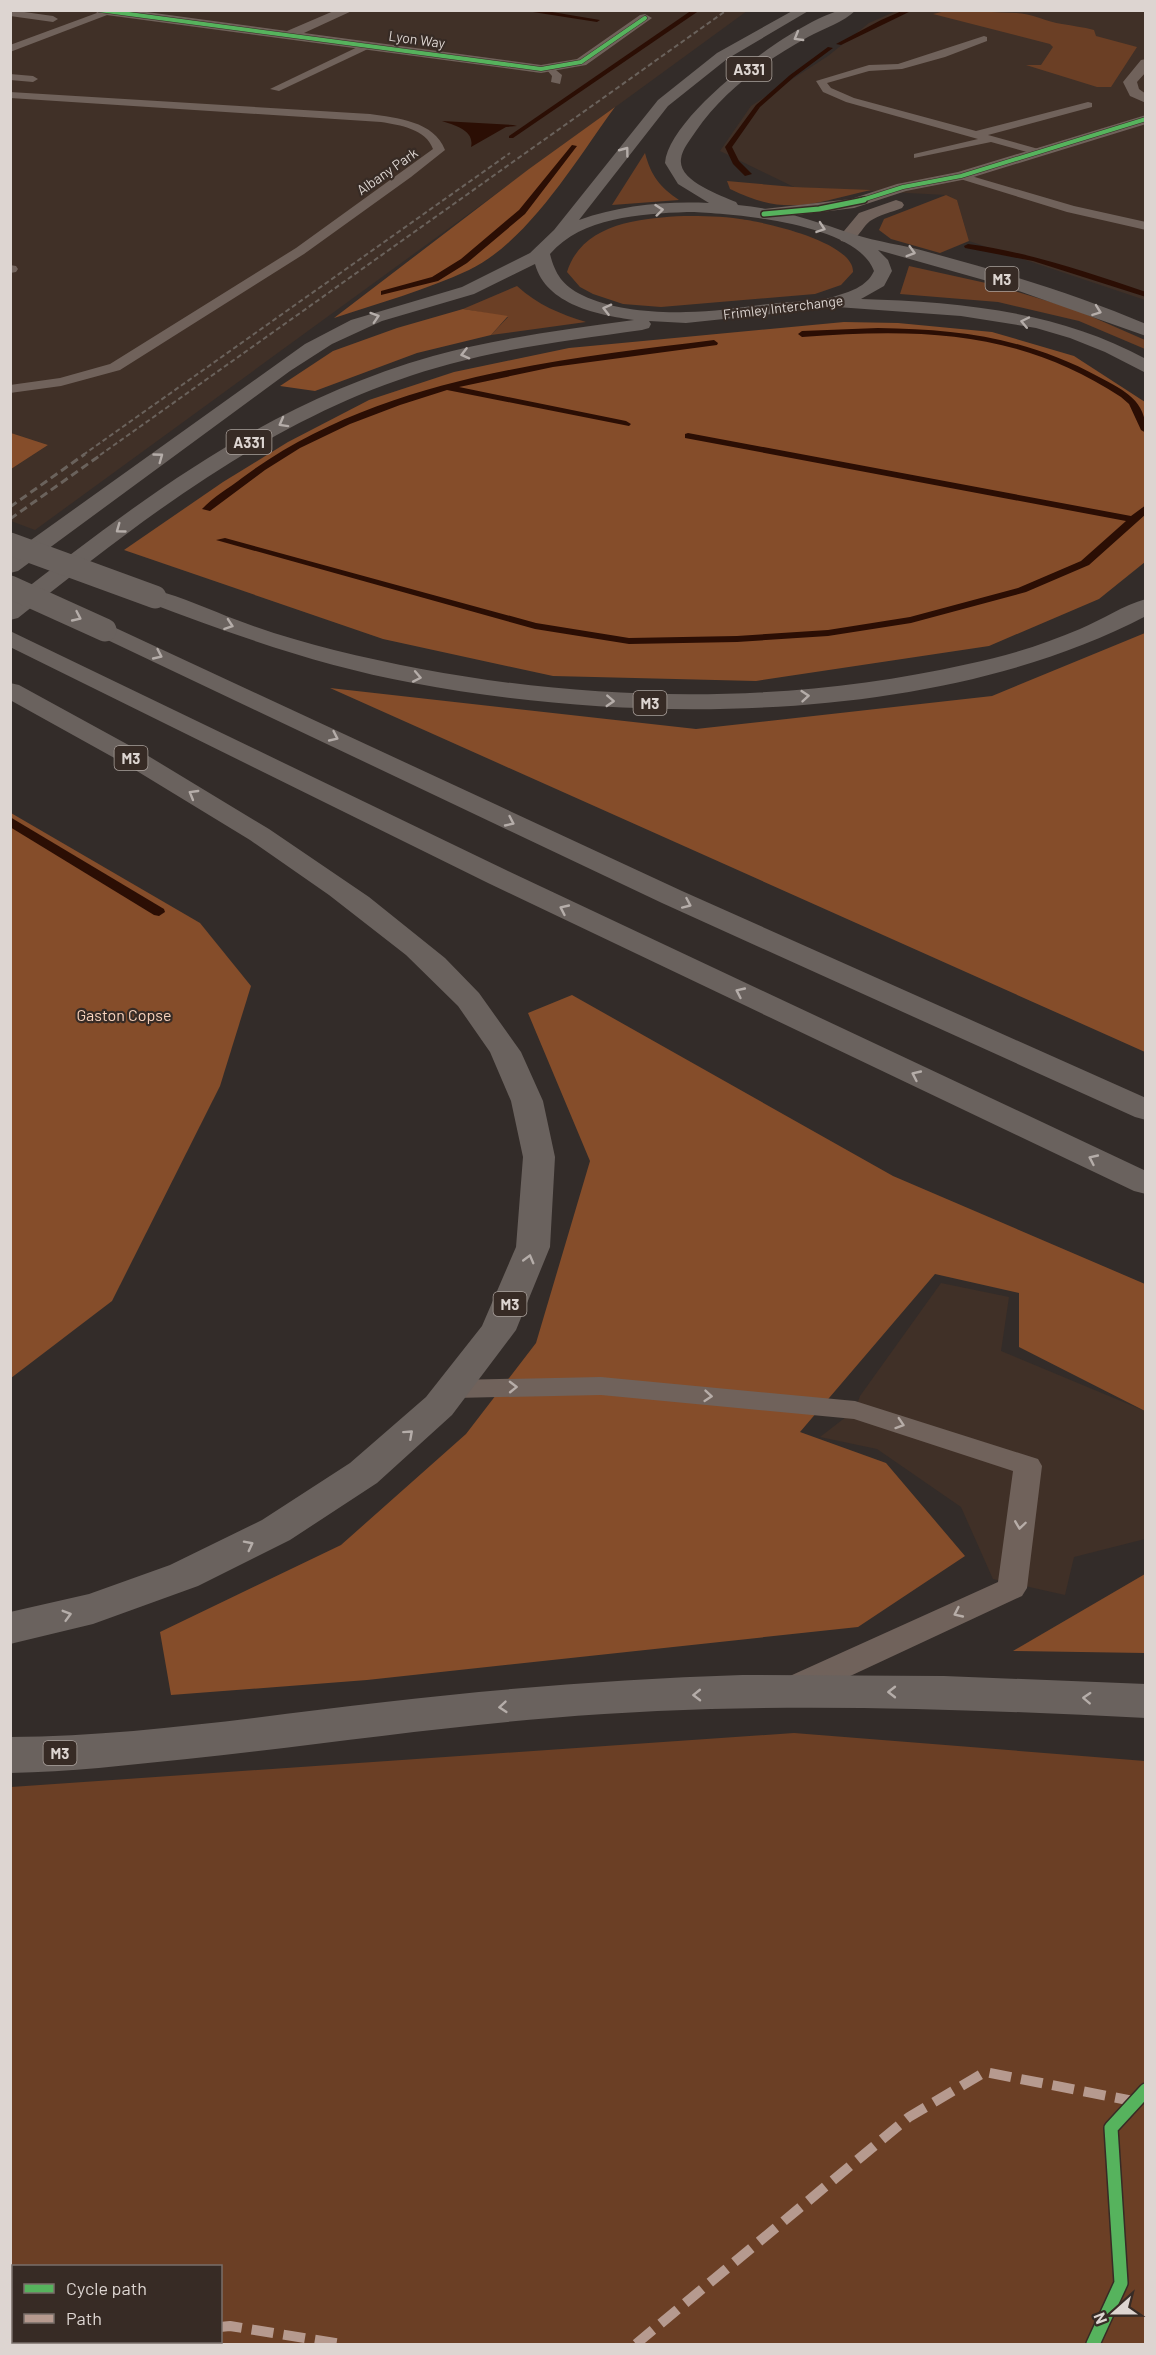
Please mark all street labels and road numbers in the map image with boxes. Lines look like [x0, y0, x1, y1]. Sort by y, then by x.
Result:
street label: Lyon Way [388, 27, 447, 51]
road number: A331 [726, 57, 771, 81]
street label: Albany Park [353, 144, 421, 198]
road number: M3 [986, 267, 1018, 291]
street label: Frimley Interchange [722, 291, 844, 323]
road number: A331 [226, 430, 272, 454]
road number: M3 [634, 691, 666, 715]
road number: M3 [114, 746, 148, 770]
road number: M3 [494, 1292, 526, 1316]
road number: M3 [44, 1741, 76, 1765]

